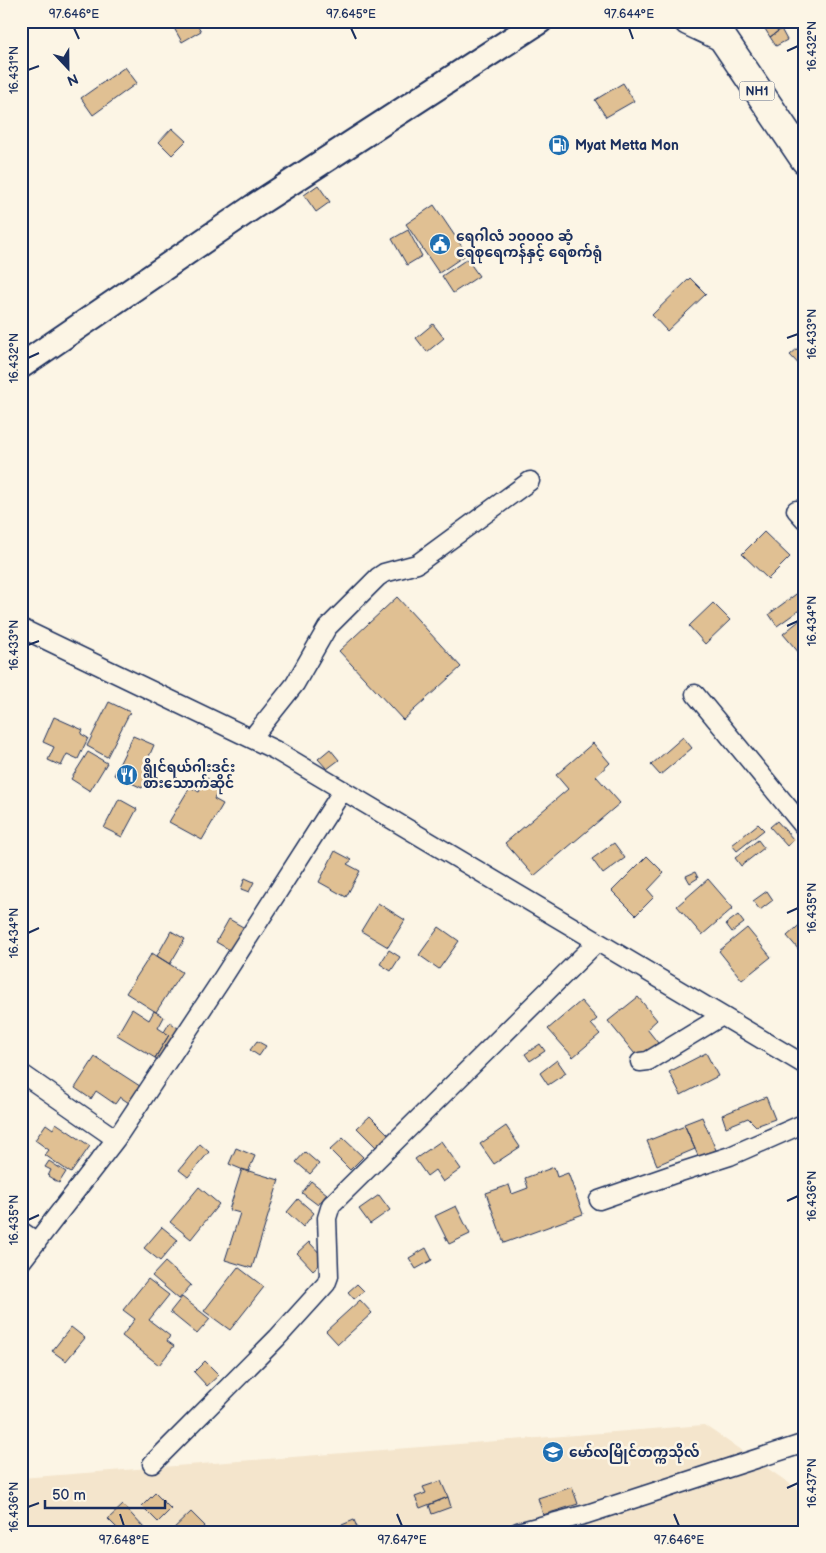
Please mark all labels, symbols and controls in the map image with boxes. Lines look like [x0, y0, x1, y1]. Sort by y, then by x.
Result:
text: 97.646°E [49, 7, 99, 22]
text: 97.645°E [326, 7, 376, 22]
text: 97.644°E [604, 7, 654, 22]
text: 16.432°N [805, 21, 820, 71]
north arrow [42, 42, 92, 92]
text: 16.431°N [7, 46, 22, 94]
text: N [65, 70, 81, 89]
road number: NH1 [740, 82, 774, 100]
fuel station icon: Myat Metta Mon [547, 133, 571, 157]
place label: Myat Metta Mon [575, 137, 679, 154]
place label: ရေဂါလံ ၁၀၀၀၀ ဆံ့ ရေစုရေကန်နှင့် ရေစက်ရုံ [456, 227, 602, 264]
public building icon: ရေဂါလံ ၁၀၀၀၀ ဆံ့ ရေစုရေကန်နှင့် ရေစက်ရုံ [428, 232, 452, 256]
text: 16.433°N [805, 309, 820, 359]
text: 16.432°N [7, 333, 22, 383]
text: 16.434°N [805, 596, 820, 646]
text: 16.433°N [7, 620, 22, 670]
place label: ရွိုင်ရယ်ဂါးဒင်း စားသောက်ဆိုင် [143, 757, 235, 795]
restaurant icon: ရွိုင်ရယ်ဂါးဒင်း စားသောက်ဆိုင် [115, 763, 139, 787]
text: 16.435°N [805, 883, 820, 933]
text: 16.434°N [7, 908, 22, 958]
text: 16.436°N [805, 1171, 820, 1221]
text: 16.435°N [7, 1195, 22, 1245]
school or university icon: မော်လမြိုင်တက္ကသိုလ် [541, 1440, 565, 1464]
place label: မော်လမြိုင်တက္ကသိုလ် [569, 1442, 699, 1464]
text: 16.437°N [805, 1458, 820, 1508]
scale bar [45, 1478, 165, 1510]
text: 16.436°N [7, 1482, 22, 1532]
text: 50 m [52, 1486, 86, 1505]
text: 97.648°E [99, 1533, 149, 1548]
text: 97.647°E [377, 1533, 427, 1548]
text: 97.646°E [654, 1533, 704, 1548]

